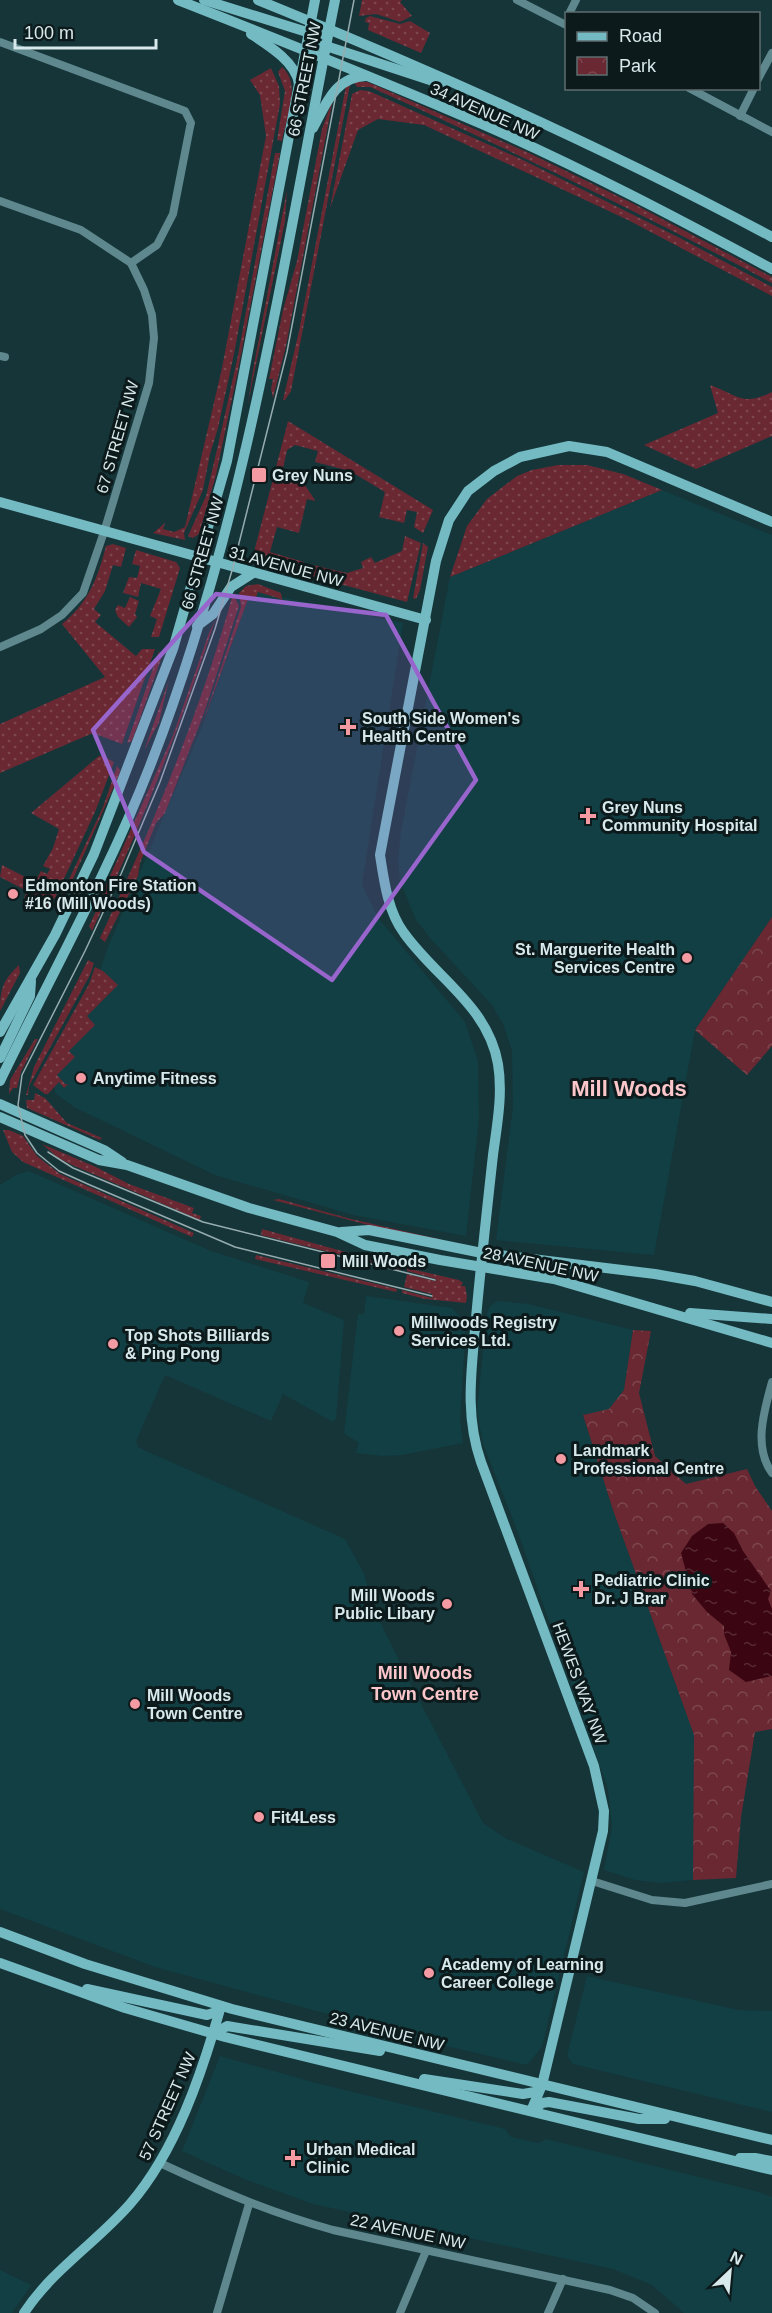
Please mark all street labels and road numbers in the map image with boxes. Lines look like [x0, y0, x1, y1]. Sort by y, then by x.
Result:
street label: 66 STREET NW [285, 20, 324, 138]
street label: 34 AVENUE NW [428, 80, 543, 143]
street label: 67 STREET NW [93, 378, 142, 495]
street label: 66 STREET NW [178, 494, 227, 611]
street label: 31 AVENUE NW [227, 543, 345, 590]
street label: 28 AVENUE NW [482, 1244, 601, 1285]
street label: HEWES WAY NW [550, 1620, 610, 1747]
street label: 23 AVENUE NW [328, 2009, 447, 2054]
street label: 57 STREET NW [136, 2049, 199, 2163]
street label: 22 AVENUE NW [349, 2211, 468, 2252]

